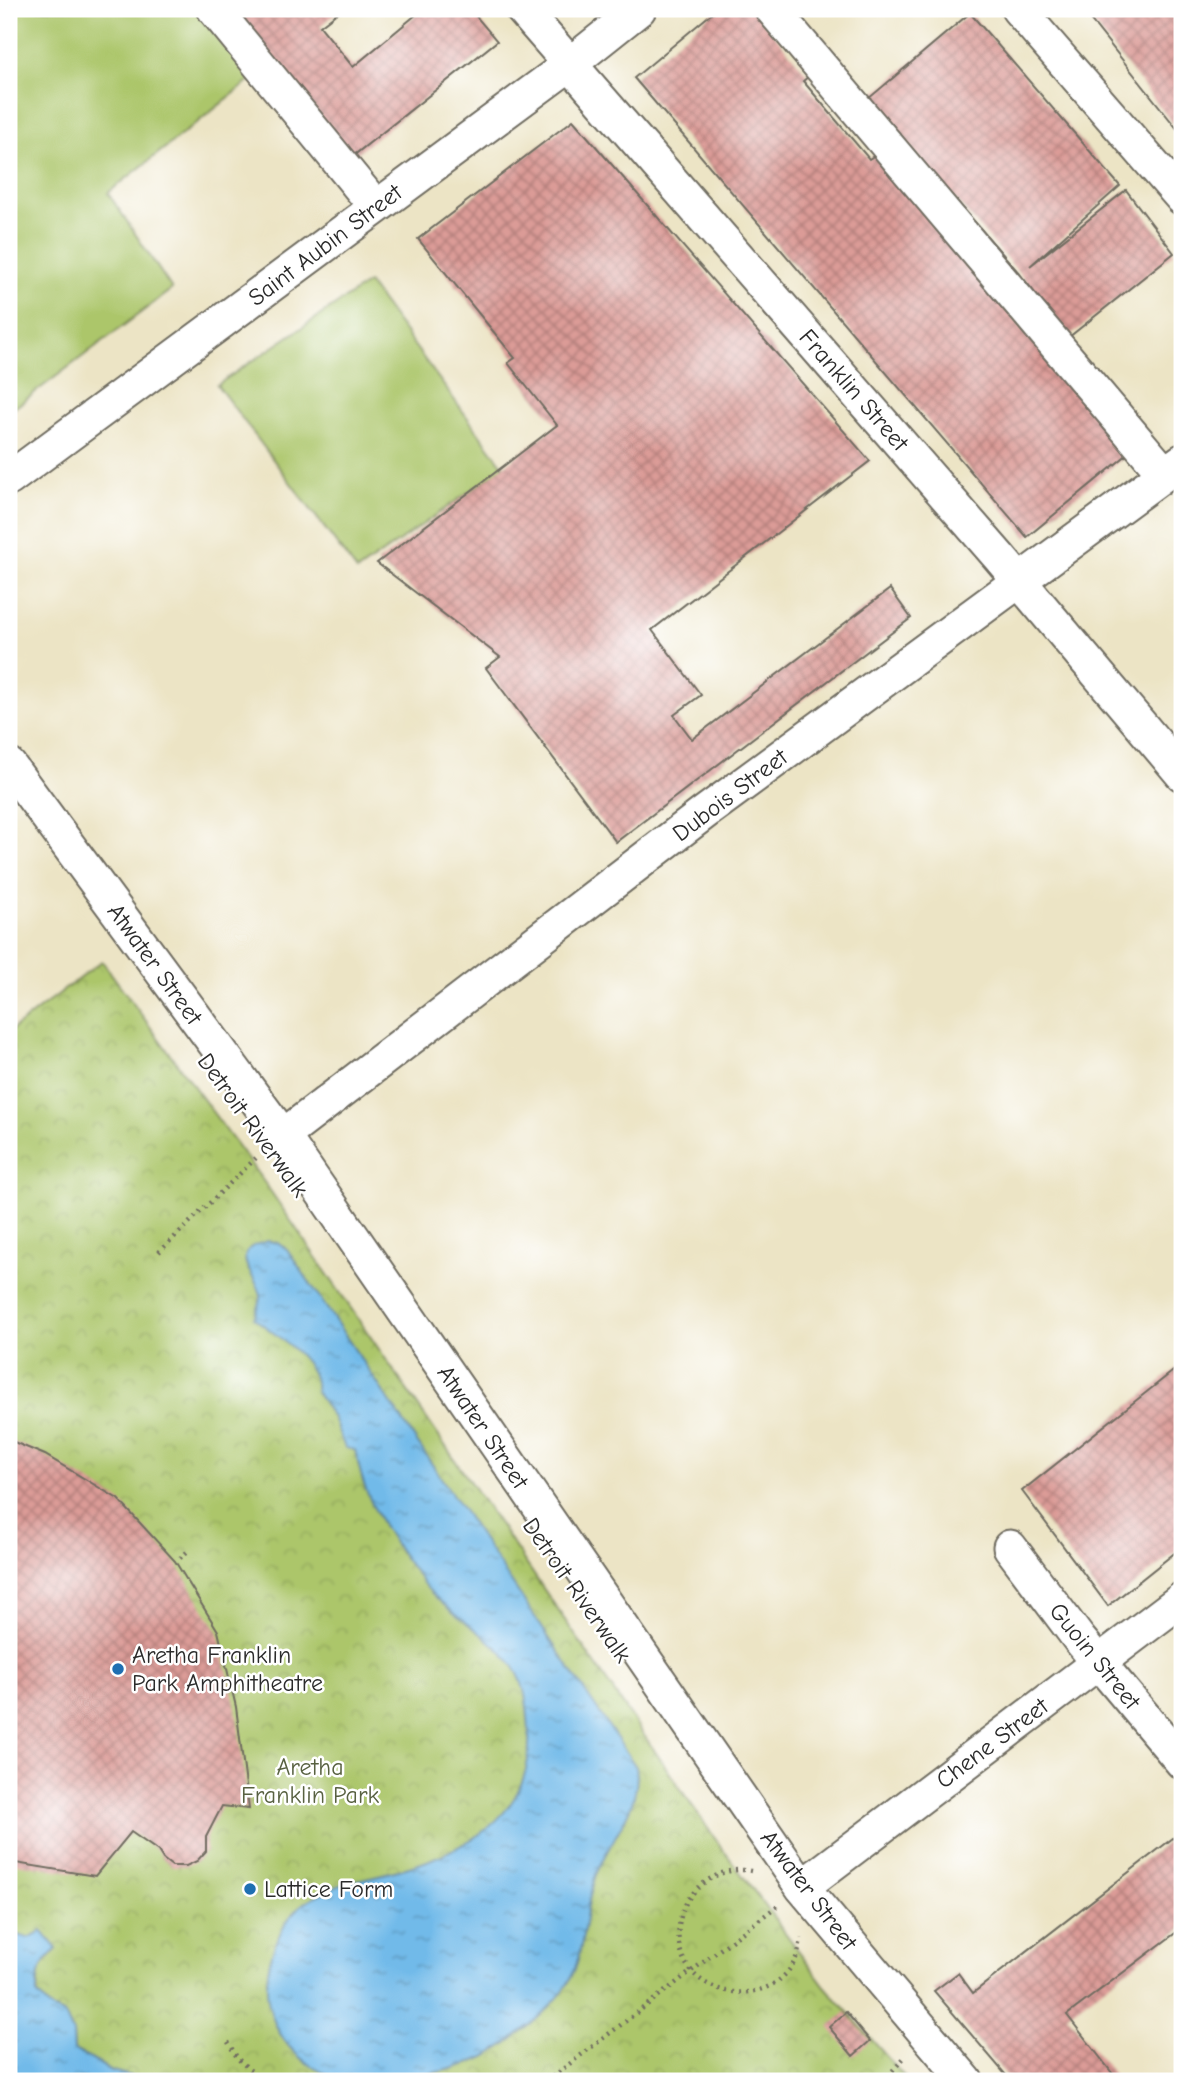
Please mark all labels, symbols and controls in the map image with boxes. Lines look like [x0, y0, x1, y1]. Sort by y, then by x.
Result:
street label: Saint Aubin Street [243, 177, 408, 312]
street label: Franklin Street [793, 323, 915, 458]
street label: Dubois Street [667, 742, 794, 847]
street label: Atwater Street [102, 898, 209, 1031]
street label: Detroit Riverwalk [192, 1048, 315, 1202]
street label: Atwater Street [431, 1360, 535, 1495]
street label: Detroit Riverwalk [517, 1512, 637, 1668]
street label: Guoin Street [1044, 1597, 1147, 1716]
place label: Aretha Franklin Park Amphitheatre [132, 1641, 323, 1697]
marker: Aretha Franklin Park Amphitheatre [110, 1661, 126, 1677]
street label: Chene Street [930, 1691, 1054, 1794]
park label: Aretha Franklin Park [241, 1753, 379, 1809]
street label: Atwater Street [755, 1824, 864, 1956]
place label: Lattice Form [264, 1875, 393, 1903]
marker: Lattice Form [242, 1881, 258, 1897]

